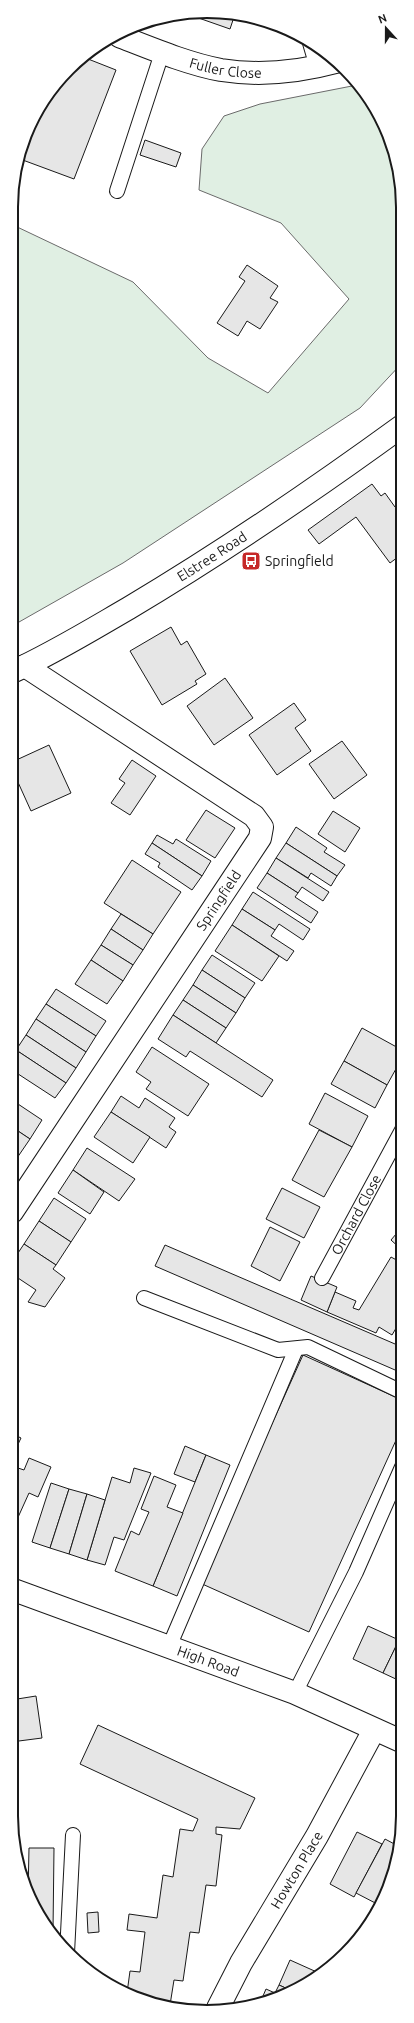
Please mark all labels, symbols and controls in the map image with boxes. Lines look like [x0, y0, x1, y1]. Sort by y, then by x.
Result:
north arrow [366, 8, 406, 48]
text: N [376, 12, 388, 26]
street label: Fuller Close [188, 54, 262, 81]
street label: Elstree Road [174, 528, 250, 585]
bus stop icon: Springfield [240, 550, 262, 572]
place label: Springfield [265, 553, 334, 569]
street label: Springfield [193, 867, 244, 933]
street label: Orchard Close [328, 1172, 384, 1258]
street label: High Road [175, 1643, 241, 1680]
street label: Howton Place [267, 1829, 326, 1911]

